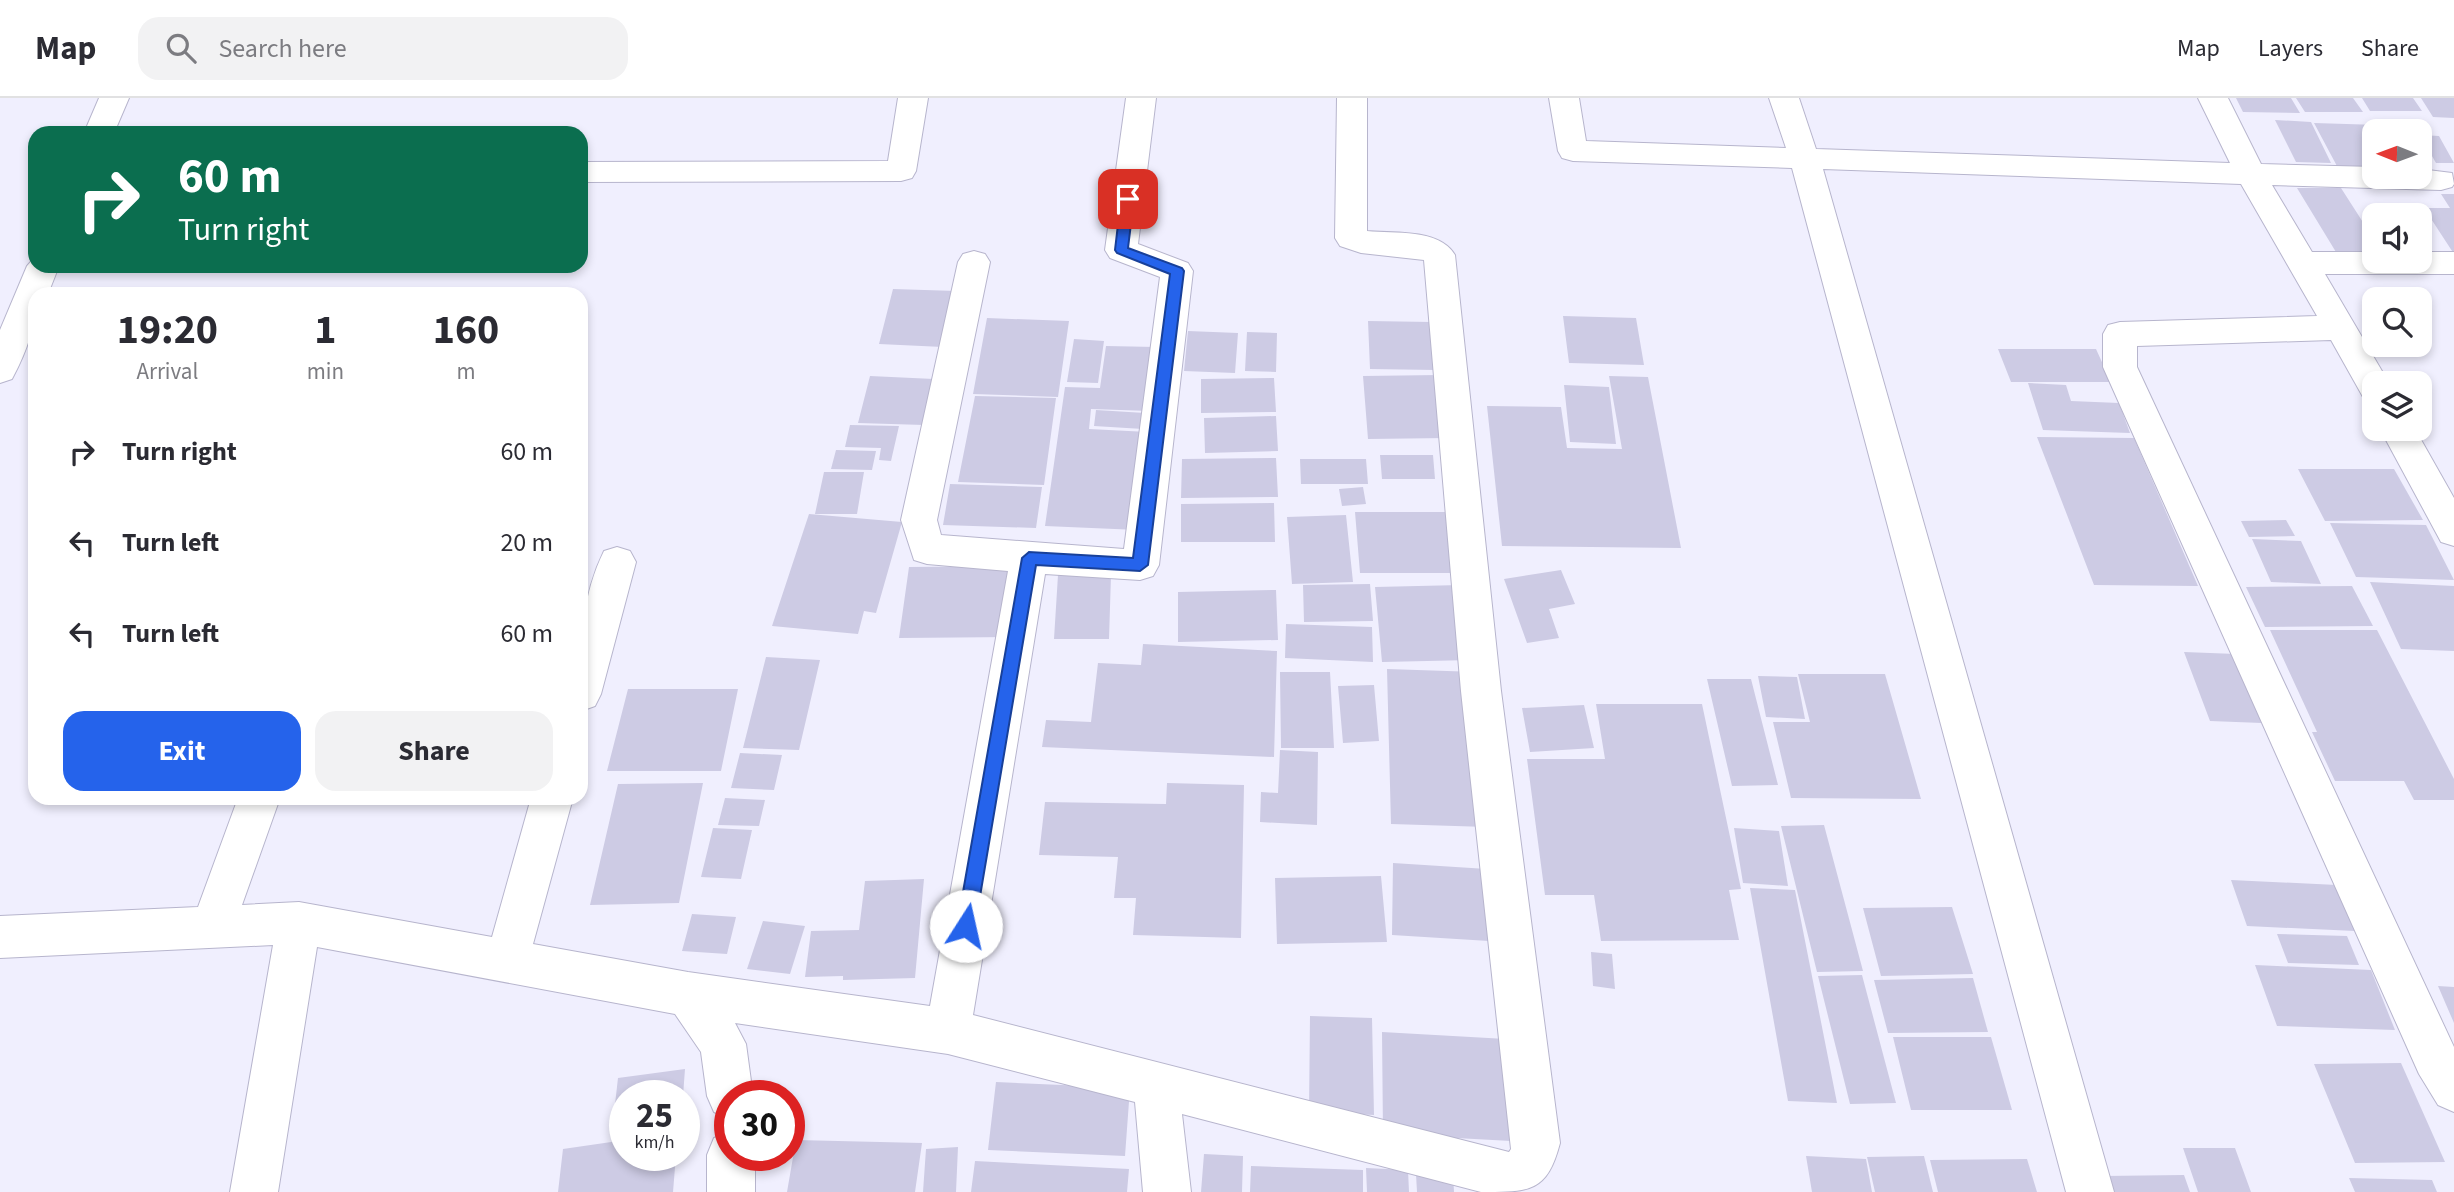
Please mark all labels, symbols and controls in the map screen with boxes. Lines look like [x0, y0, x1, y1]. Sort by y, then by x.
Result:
search box [138, 17, 628, 80]
text: Map [35, 25, 96, 72]
icon: search [162, 29, 200, 67]
text: Search here [218, 30, 347, 67]
text: Map [2177, 31, 2220, 66]
text: Layers [2258, 31, 2323, 66]
text: Share [2361, 31, 2419, 66]
north arrow [2362, 119, 2432, 189]
map controls [2362, 119, 2432, 441]
text: 60 m [178, 142, 282, 212]
icon: right [63, 154, 154, 245]
pin [1098, 169, 1158, 229]
icon: arrive [1109, 180, 1147, 218]
button: sound [2362, 203, 2432, 273]
text: Turn right [178, 207, 309, 253]
button: search [2362, 287, 2432, 357]
text: 19:20 [117, 300, 218, 360]
text: 1 [314, 300, 336, 360]
text: 160 [433, 300, 499, 360]
text: Arrival [136, 355, 198, 388]
text: min [307, 355, 344, 388]
text: m [456, 355, 476, 388]
button: layers [2362, 371, 2432, 441]
icon: right [63, 433, 101, 471]
text: Turn right [122, 433, 237, 470]
text: 60 m [500, 433, 553, 470]
icon: left [63, 524, 101, 562]
text: Turn left [122, 524, 219, 561]
text: 20 m [500, 524, 553, 561]
icon: left [63, 615, 101, 653]
text: Turn left [122, 615, 219, 652]
text: 60 m [500, 615, 553, 652]
button: Exit [63, 711, 301, 791]
button: Share [315, 711, 553, 791]
position arrow [929, 889, 1003, 963]
speed limit sign: 30 [714, 1080, 805, 1171]
text: 25 [636, 1091, 673, 1141]
text: km/h [635, 1130, 674, 1155]

